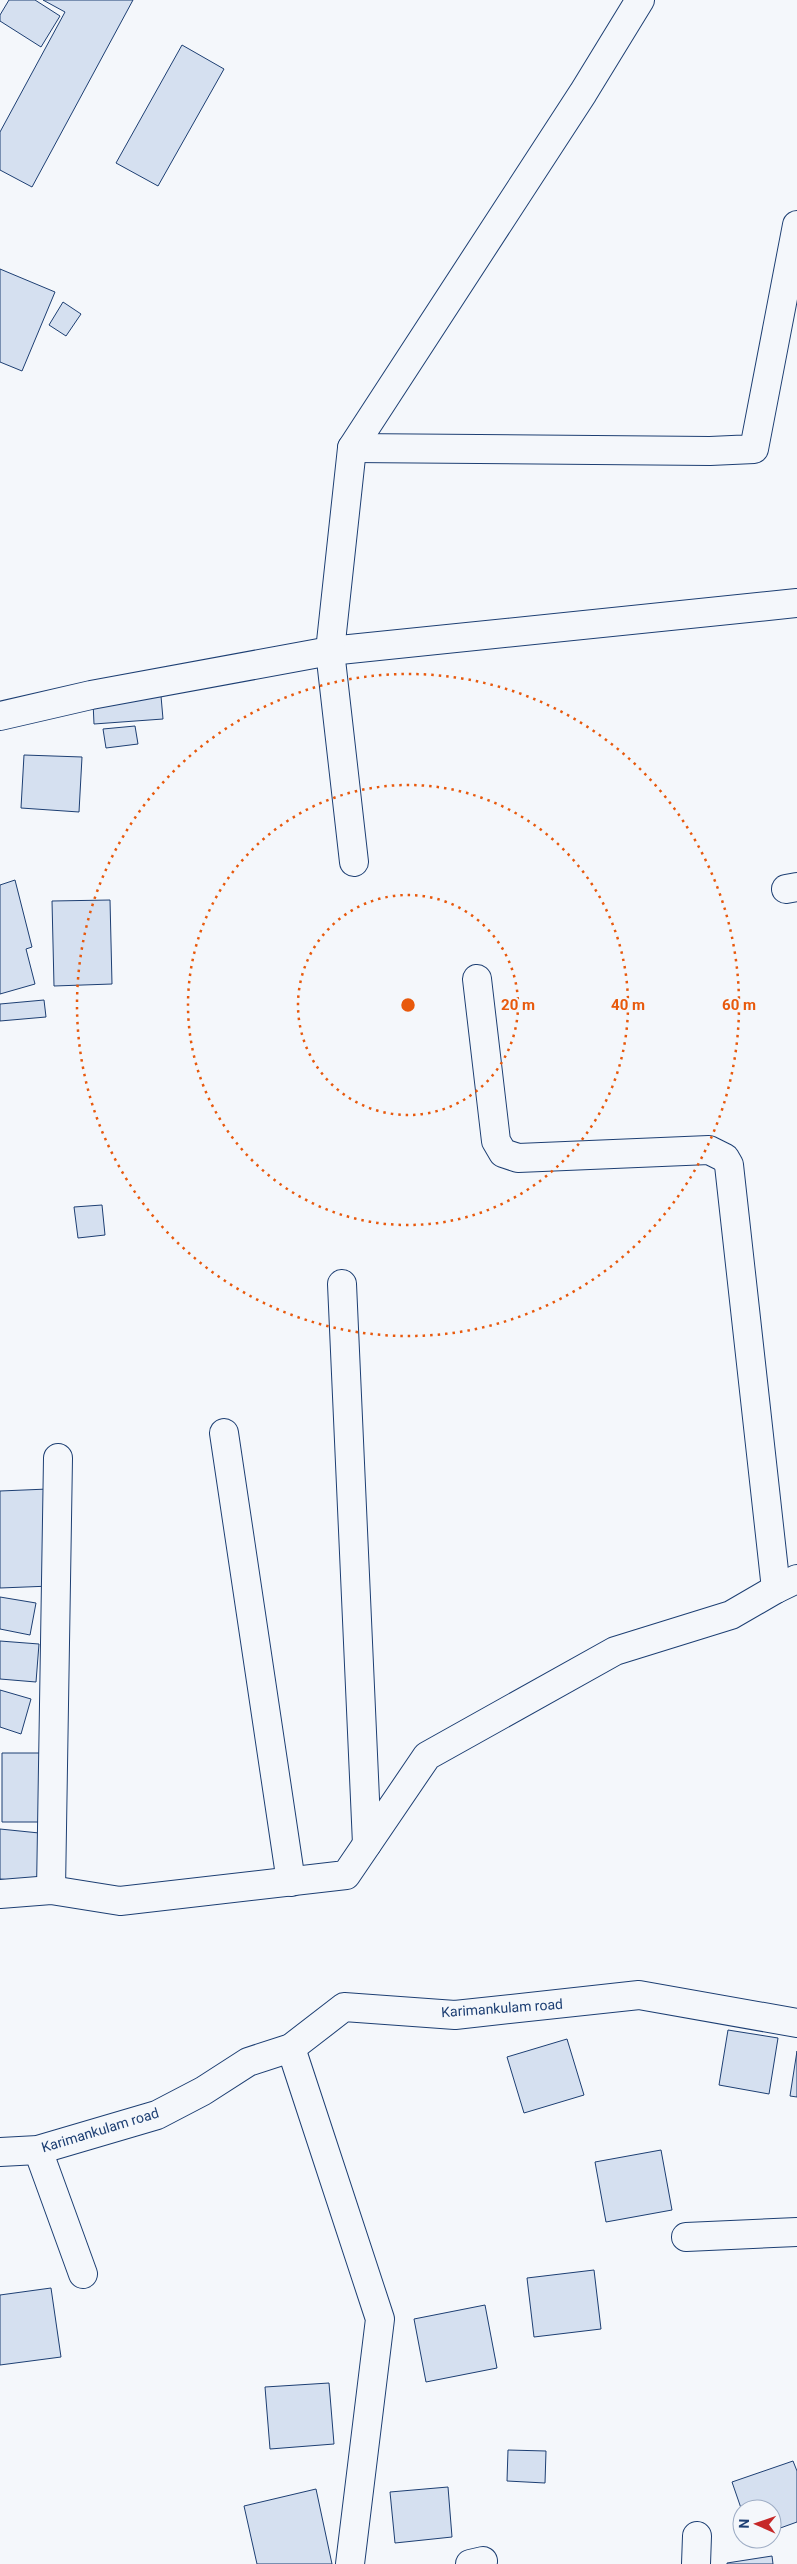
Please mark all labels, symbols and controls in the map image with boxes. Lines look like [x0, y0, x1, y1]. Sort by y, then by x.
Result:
centre of rings [399, 996, 417, 1014]
text: 20 m [501, 996, 535, 1014]
text: 40 m [611, 996, 645, 1014]
text: 60 m [722, 996, 756, 1014]
street label: Karimankulam road [441, 1996, 563, 2020]
street label: Karimankulam road [39, 2105, 161, 2155]
north arrow [732, 2499, 782, 2549]
text: N [736, 2518, 752, 2529]

